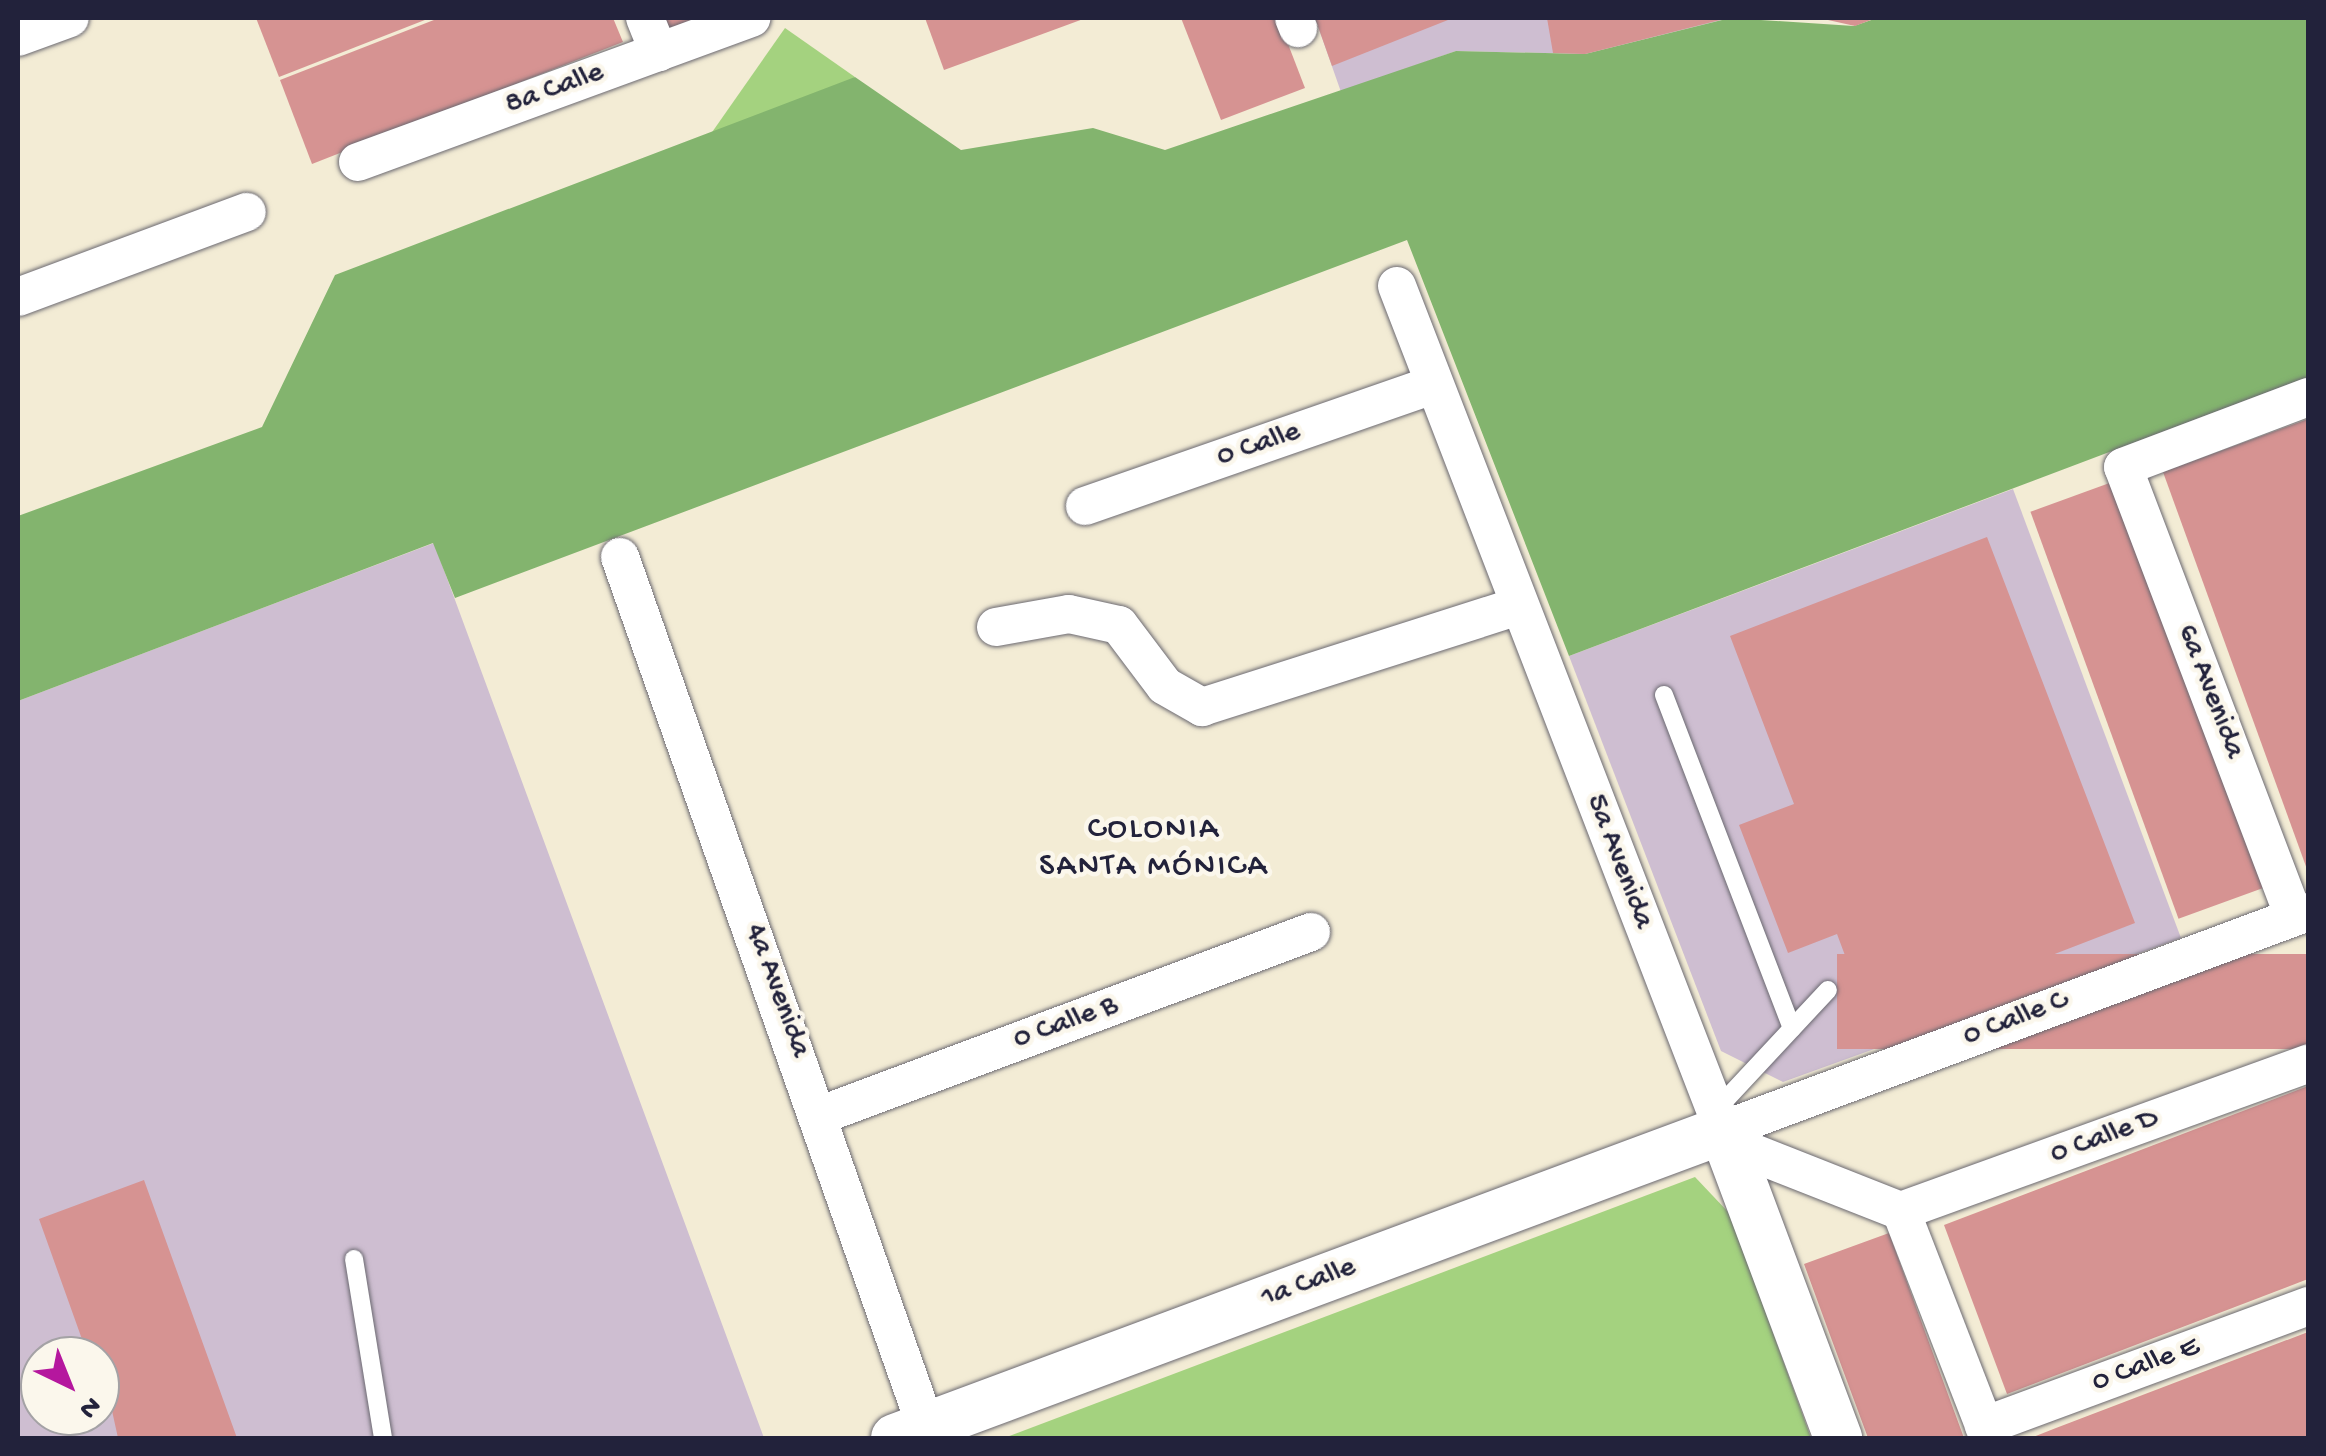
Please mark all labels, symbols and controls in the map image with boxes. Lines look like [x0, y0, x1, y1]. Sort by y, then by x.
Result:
street label: 8a Calle [501, 56, 609, 124]
street label: 0 Calle [1213, 415, 1305, 477]
street label: 6a Avenida [2167, 620, 2251, 764]
street label: 5a Avenida [1576, 790, 1660, 934]
district label: COLONIA SANTA MÓNICA [1039, 812, 1269, 887]
street label: 4a Avenida [735, 919, 817, 1063]
street label: 0 Calle C [1959, 984, 2073, 1056]
street label: 0 Calle B [1009, 989, 1123, 1059]
street label: 0 Calle D [2046, 1102, 2164, 1174]
street label: 1a Calle [1257, 1250, 1361, 1318]
street label: 0 Calle E [2087, 1330, 2205, 1402]
north arrow [20, 1336, 120, 1436]
text: N [71, 1389, 107, 1425]

